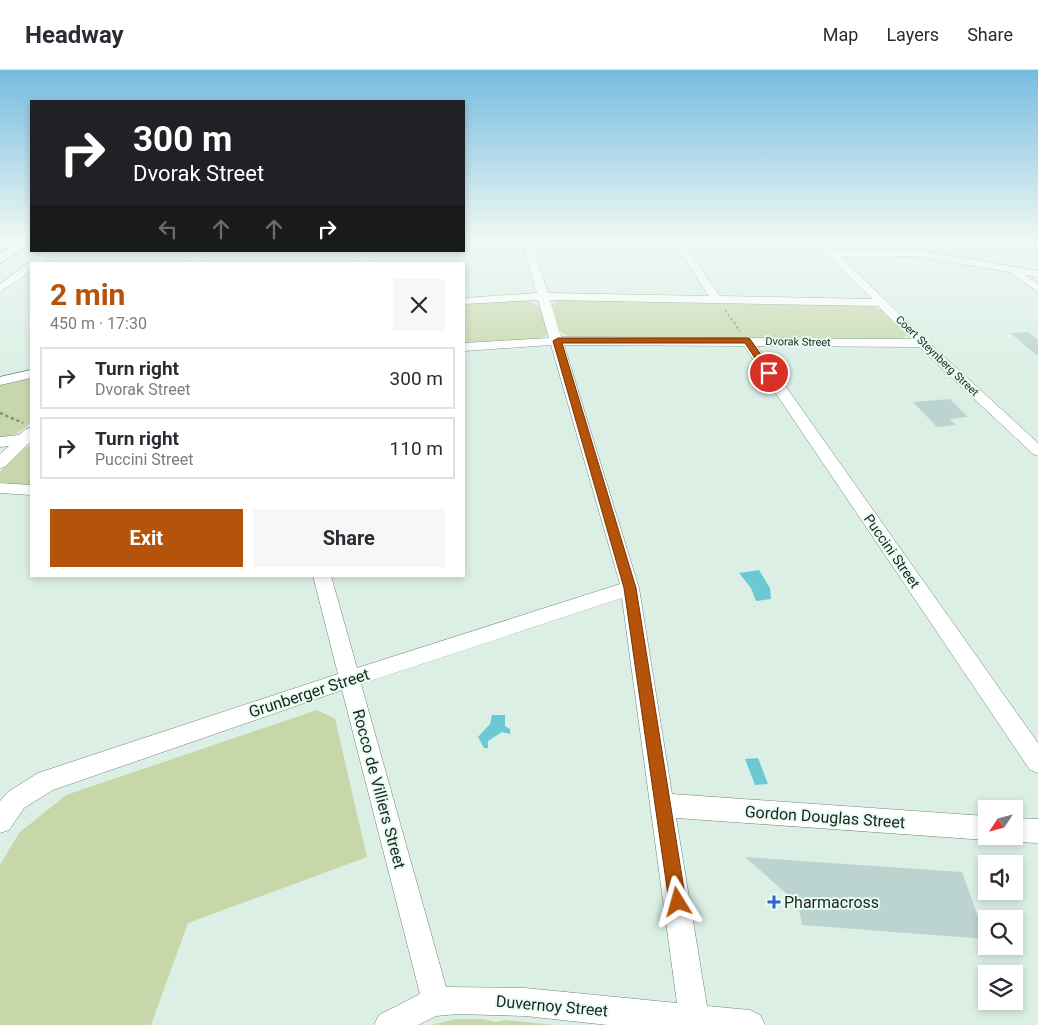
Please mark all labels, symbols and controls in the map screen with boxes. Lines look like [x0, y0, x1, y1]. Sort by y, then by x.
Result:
text: Headway [25, 21, 124, 49]
text: Map [823, 24, 858, 45]
text: Layers [886, 24, 939, 45]
text: Share [967, 24, 1013, 45]
text: 300 m [133, 119, 232, 160]
icon: right [50, 120, 115, 185]
text: Dvorak Street [133, 161, 264, 186]
icon: left [154, 215, 182, 243]
icon: ahead [207, 215, 235, 243]
icon: ahead [260, 215, 288, 243]
icon: right [313, 215, 341, 243]
text: 2 min [50, 277, 125, 312]
button: close [393, 279, 445, 331]
street label: Coert Steynberg Street [893, 313, 981, 399]
text: 450 m · 17:30 [50, 314, 147, 333]
street label: Dvorak Street [765, 335, 831, 349]
pin [748, 352, 790, 394]
text: Turn right [95, 357, 179, 380]
icon: arrive [755, 359, 783, 387]
icon: right [52, 364, 80, 392]
text: 300 m [390, 367, 443, 390]
text: Dvorak Street [95, 380, 190, 399]
text: Turn right [95, 427, 179, 450]
icon: right [52, 434, 80, 462]
text: 110 m [390, 437, 443, 460]
text: Puccini Street [95, 450, 193, 469]
button: Exit [50, 509, 243, 567]
button: Share [253, 509, 445, 567]
street label: Puccini Street [861, 511, 924, 591]
street label: Grunberger Street [246, 665, 372, 721]
street label: Rocco de Villiers Street [349, 707, 409, 871]
north arrow [978, 800, 1022, 845]
map controls [978, 800, 1023, 1010]
street label: Gordon Douglas Street [744, 802, 906, 832]
button: sound [978, 855, 1023, 900]
position arrow [651, 875, 703, 927]
place label: Pharmacross [784, 893, 879, 912]
marker: Pharmacross [768, 896, 780, 908]
button: search [978, 910, 1023, 955]
button: layers [978, 965, 1023, 1010]
street label: Duvernoy Street [495, 992, 609, 1020]

